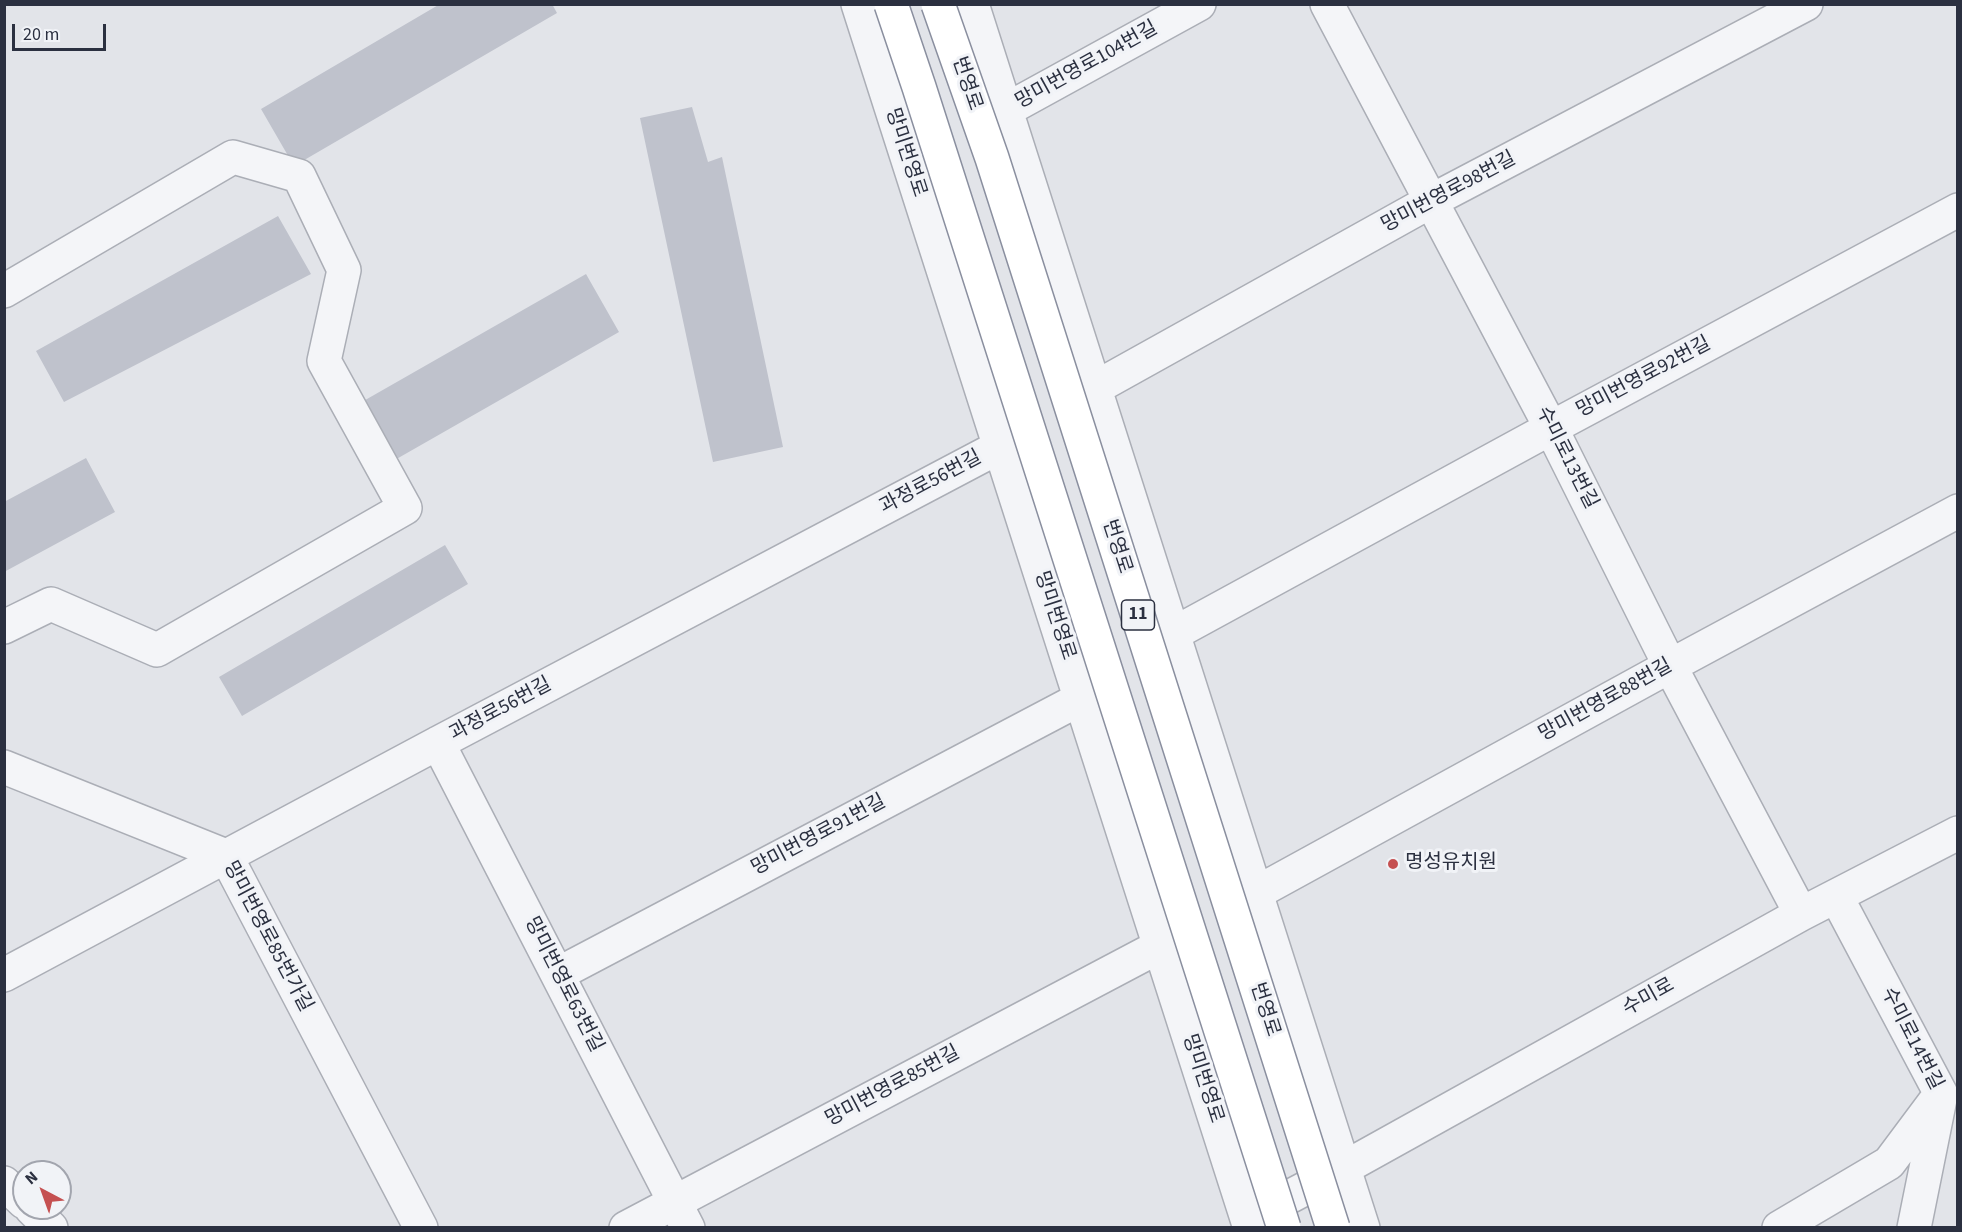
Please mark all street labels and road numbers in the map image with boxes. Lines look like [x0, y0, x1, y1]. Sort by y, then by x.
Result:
street label: 망미번영로104번길 [1012, 17, 1162, 115]
street label: 번영로 [946, 54, 986, 114]
street label: 망미번영로 [879, 106, 931, 200]
street label: 망미번영로98번길 [1378, 148, 1520, 238]
street label: 망미번영로92번길 [1573, 333, 1715, 423]
street label: 수미로13번길 [1530, 403, 1602, 513]
street label: 과정로56번길 [876, 446, 986, 520]
street label: 번영로 [1096, 517, 1136, 577]
street label: 망미번영로 [1028, 569, 1080, 663]
road number: 11 [1122, 600, 1154, 630]
street label: 망미번영로88번길 [1535, 654, 1677, 748]
street label: 과정로56번길 [446, 673, 556, 747]
street label: 망미번영로91번길 [748, 791, 890, 881]
street label: 망미번영로85번가길 [217, 858, 317, 1016]
street label: 망미번영로63번길 [519, 913, 607, 1057]
street label: 수미로 [1619, 974, 1679, 1022]
street label: 번영로 [1244, 980, 1284, 1040]
street label: 수미로14번길 [1875, 984, 1947, 1094]
street label: 망미번영로 [1176, 1032, 1228, 1126]
street label: 망미번영로85번길 [822, 1042, 964, 1132]

